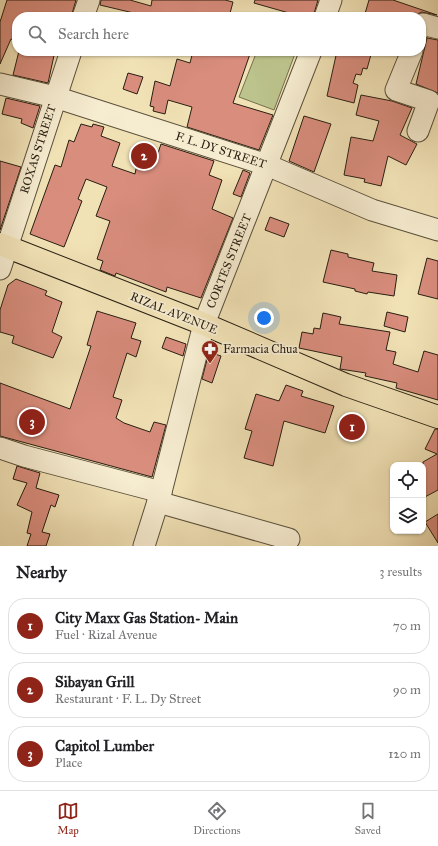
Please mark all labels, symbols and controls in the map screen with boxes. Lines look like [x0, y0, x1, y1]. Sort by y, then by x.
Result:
search box [12, 12, 426, 56]
icon: search [26, 23, 48, 45]
text: Search here [58, 25, 129, 43]
street label: ROXAS STREET [17, 103, 59, 195]
street label: F. L. DY STREET [174, 129, 268, 171]
pin: 2 [131, 141, 157, 171]
street label: CORTES STREET [204, 212, 254, 310]
street label: RIZAL AVENUE [128, 289, 220, 337]
your location [254, 308, 274, 328]
pharmacy icon: Farmacia Chua [200, 339, 220, 364]
place label: Farmacia Chua [223, 342, 298, 356]
pin: 3 [19, 407, 45, 437]
pin: 1 [339, 412, 365, 442]
map controls [390, 462, 426, 534]
button: locate [390, 462, 426, 498]
button: layers [390, 498, 426, 534]
text: Nearby [16, 562, 67, 583]
text: 3 results [379, 564, 422, 580]
text: City Maxx Gas Station- Main [55, 609, 238, 627]
text: 1 [27, 618, 33, 634]
text: 70 m [393, 618, 421, 634]
text: Fuel · Rizal Avenue [55, 627, 157, 643]
text: Sibayan Grill [55, 673, 135, 691]
text: 2 [27, 682, 33, 698]
text: 90 m [393, 682, 421, 698]
text: Restaurant · F. L. Dy Street [55, 691, 201, 707]
text: Capitol Lumber [55, 737, 154, 755]
text: 3 [27, 746, 33, 762]
text: 120 m [388, 746, 421, 762]
text: Place [55, 755, 82, 771]
tab: Map [57, 800, 79, 837]
tab: Directions [193, 800, 241, 837]
tab: Saved [355, 800, 381, 837]

